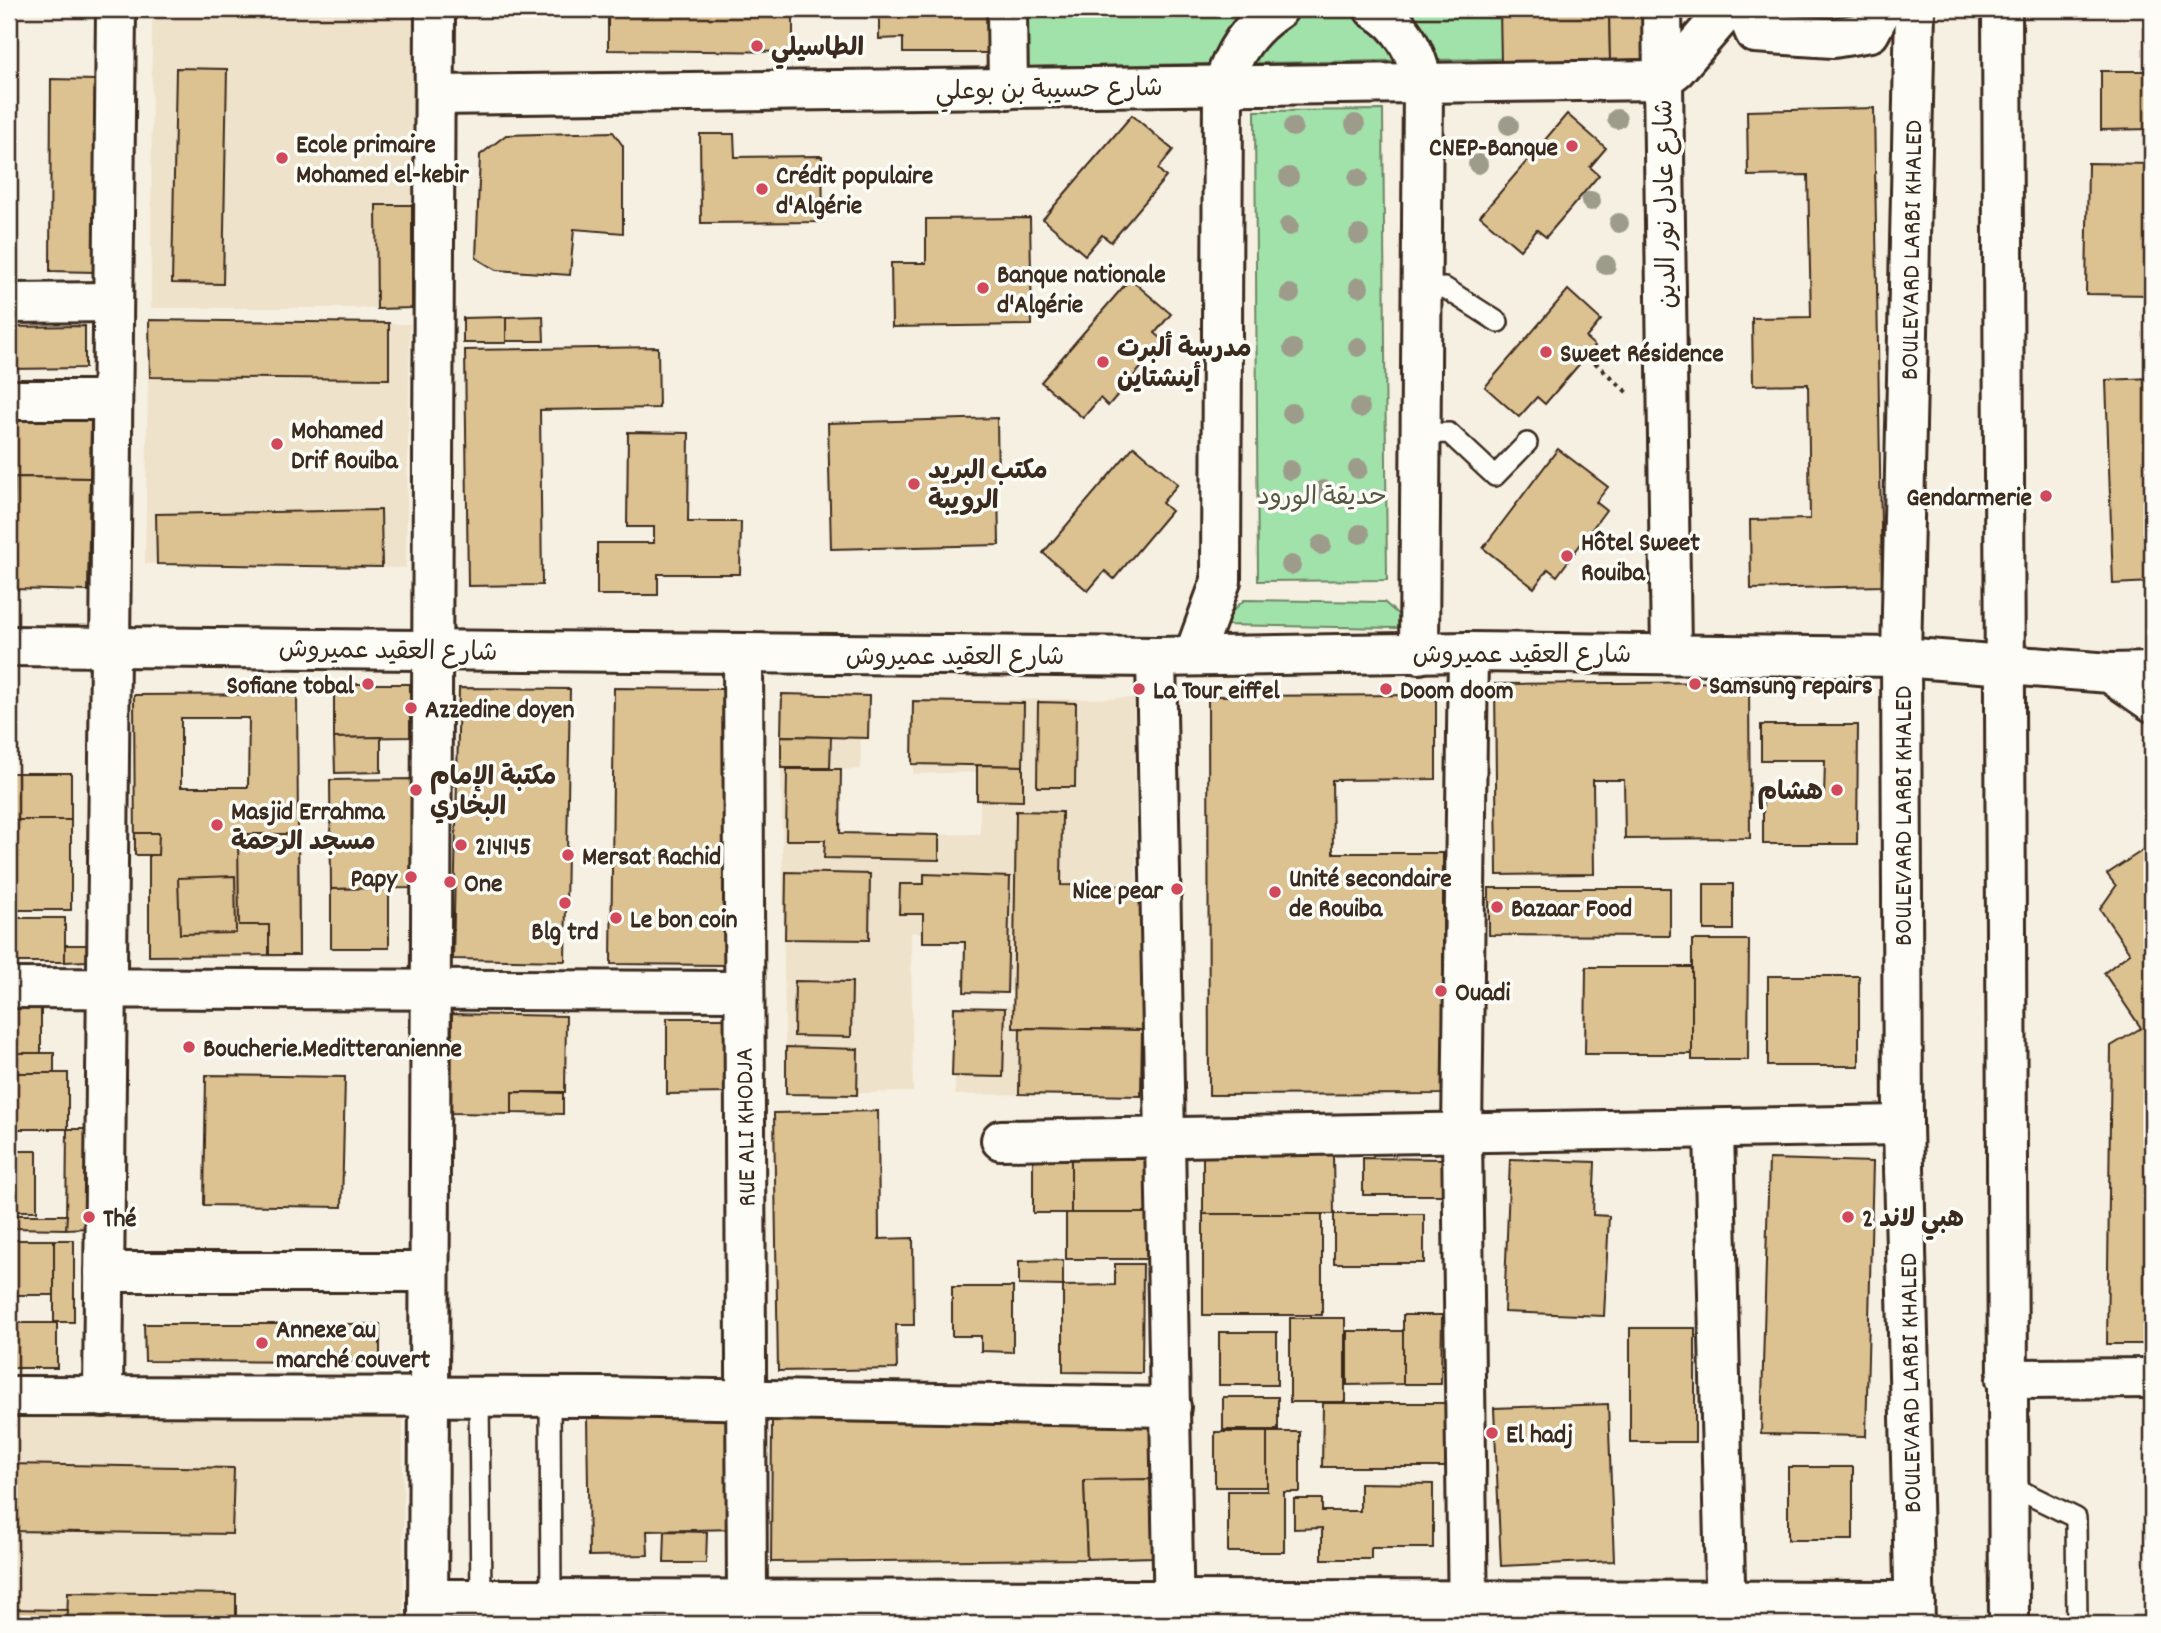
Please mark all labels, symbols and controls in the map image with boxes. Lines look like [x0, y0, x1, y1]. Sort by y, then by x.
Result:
place label: الطاسيلي [771, 31, 864, 70]
marker: الطاسيلي [749, 38, 765, 54]
street label: شارع حسيبة بن بوعلي [935, 71, 1163, 113]
street label: شارع عادل نور الدين [1647, 99, 1688, 309]
street label: BOULEVARD LARBI KHALED [1893, 120, 1934, 380]
place label: Ecole primaire Mohamed el-kebir [296, 128, 469, 195]
place label: CNEP-Banque [1429, 131, 1558, 168]
marker: CNEP-Banque [1564, 138, 1580, 154]
marker: Ecole primaire Mohamed el-kebir [274, 150, 290, 166]
place label: Crédit populaire d'Algérie [776, 159, 933, 226]
marker: Crédit populaire d'Algérie [754, 181, 770, 197]
place label: Banque nationale d'Algérie [997, 258, 1166, 325]
marker: Banque nationale d'Algérie [975, 280, 991, 296]
place label: مدرسة ألبرت أينشتاين [1117, 331, 1252, 399]
place label: Sweet Résidence [1560, 337, 1724, 374]
marker: Sweet Résidence [1538, 344, 1554, 360]
marker: مدرسة ألبرت أينشتاين [1095, 354, 1111, 370]
place label: Mohamed Drif Rouiba [291, 414, 398, 481]
marker: Mohamed Drif Rouiba [269, 436, 285, 452]
place label: مكتب البريد الرويبة [928, 454, 1048, 521]
marker: مكتب البريد الرويبة [906, 476, 922, 492]
park label: حديقة الورود [1257, 480, 1387, 517]
place label: Gendarmerie [1906, 481, 2032, 518]
marker: Gendarmerie [2038, 488, 2054, 504]
place label: Hôtel Sweet Rouiba [1581, 526, 1700, 593]
marker: Hôtel Sweet Rouiba [1559, 548, 1575, 564]
street label: شارع العقيد عميروش [278, 632, 498, 673]
street label: شارع العقيد عميروش [1413, 638, 1631, 675]
street label: شارع العقيد عميروش [846, 640, 1064, 677]
place label: Sofiane tobal [227, 669, 355, 706]
place label: Samsung repairs [1709, 669, 1873, 706]
place label: La Tour eiffel [1153, 674, 1280, 711]
place label: Doom doom [1400, 674, 1514, 711]
marker: Sofiane tobal [360, 676, 376, 692]
marker: Samsung repairs [1687, 676, 1703, 692]
marker: La Tour eiffel [1131, 681, 1147, 697]
marker: Doom doom [1378, 681, 1394, 697]
street label: BOULEVARD LARBI KHALED [1887, 686, 1924, 946]
place label: Azzedine doyen [425, 693, 575, 730]
marker: Azzedine doyen [403, 700, 419, 716]
place label: مكتبة الإمام البخاري [430, 760, 556, 827]
place label: هشام [1757, 775, 1823, 812]
marker: مكتبة الإمام البخاري [408, 782, 424, 798]
marker: هشام [1829, 782, 1845, 798]
place label: Masjid Errahma مسجد الرحمة [231, 795, 385, 862]
marker: Masjid Errahma مسجد الرحمة [209, 817, 225, 833]
place label: 214145 [475, 830, 531, 867]
marker: 214145 [453, 837, 469, 853]
place label: Mersat Rachid [582, 840, 721, 877]
marker: Mersat Rachid [560, 847, 576, 863]
place label: Papy [350, 862, 398, 899]
place label: Unité secondaire de Rouiba [1289, 862, 1452, 929]
place label: One [464, 867, 502, 904]
marker: Papy [403, 869, 419, 885]
marker: One [442, 874, 458, 890]
place label: Nice pear [1072, 874, 1163, 911]
marker: Nice pear [1169, 881, 1185, 897]
marker: Unité secondaire de Rouiba [1267, 884, 1283, 900]
place label: Bazaar Food [1511, 892, 1632, 929]
marker: Blg trd [557, 895, 573, 911]
marker: Bazaar Food [1489, 899, 1505, 915]
place label: Le bon coin [630, 903, 738, 940]
marker: Le bon coin [608, 910, 624, 926]
place label: Blg trd [531, 915, 599, 952]
place label: Ouadi [1455, 976, 1511, 1013]
marker: Ouadi [1433, 983, 1449, 999]
place label: Boucherie.Meditteranienne [203, 1032, 462, 1069]
marker: Boucherie.Meditteranienne [181, 1039, 197, 1055]
street label: RUE ALI KHODJA [728, 1047, 767, 1207]
place label: Thé [103, 1202, 137, 1239]
place label: هبي لاند 2 [1862, 1202, 1964, 1241]
marker: Thé [81, 1209, 97, 1225]
marker: هبي لاند 2 [1840, 1209, 1856, 1225]
street label: BOULEVARD LARBI KHALED [1892, 1253, 1933, 1513]
place label: Annexe au marché couvert [276, 1313, 430, 1380]
marker: Annexe au marché couvert [254, 1335, 270, 1351]
place label: El hadj [1506, 1418, 1573, 1455]
marker: El hadj [1484, 1425, 1500, 1441]

